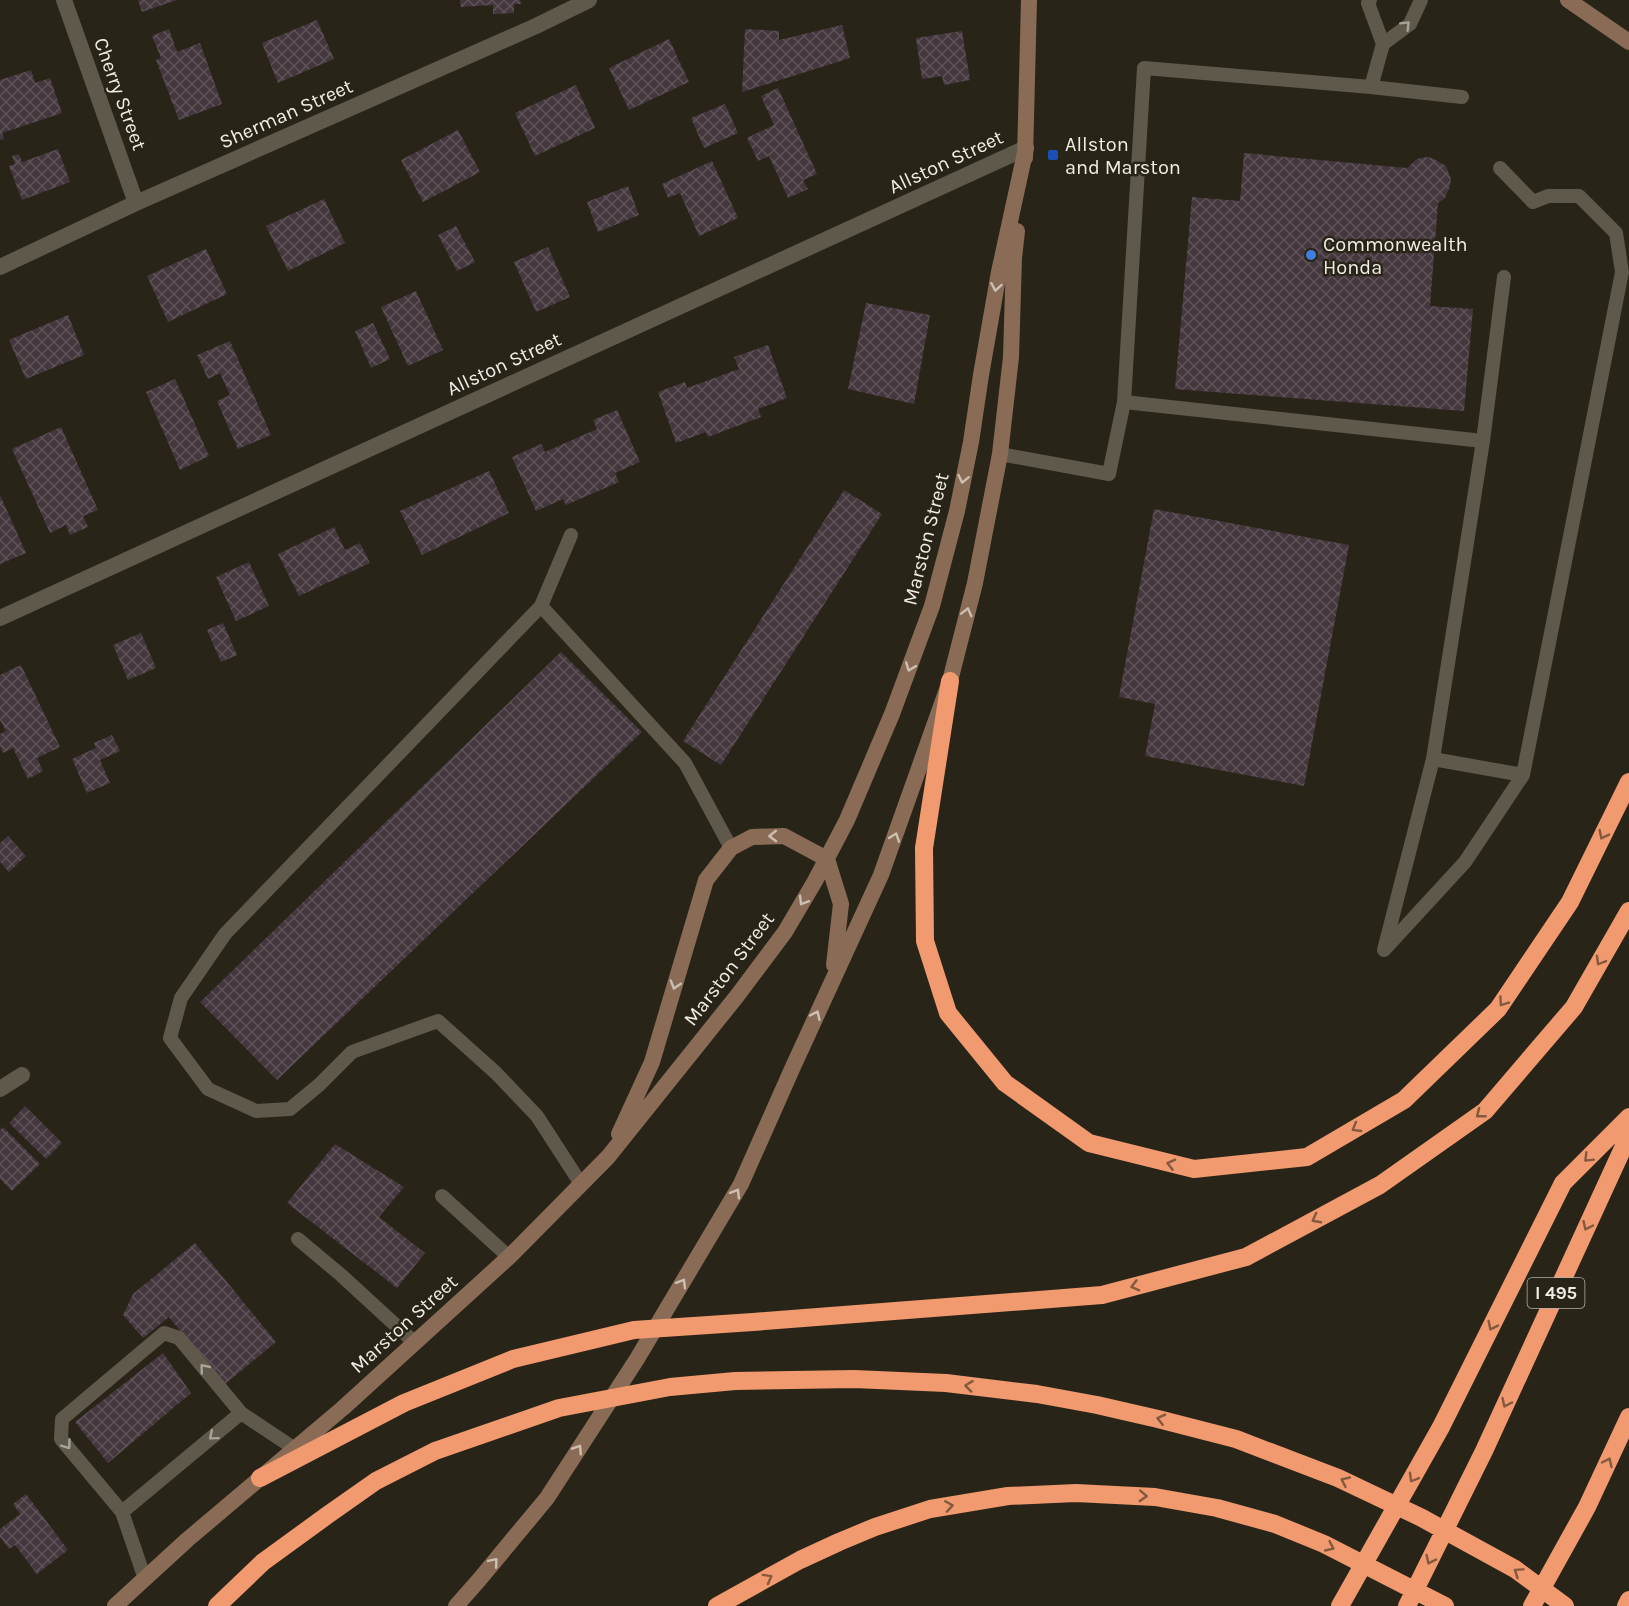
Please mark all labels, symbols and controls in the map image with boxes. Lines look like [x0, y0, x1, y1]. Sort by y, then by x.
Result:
one-way arrow [1399, 22, 1410, 32]
street label: Cherry Street [89, 35, 151, 154]
street label: Sherman Street [216, 74, 356, 154]
street label: Allston Street [885, 125, 1007, 198]
place label: Allston and Marston [1065, 133, 1181, 179]
marker: Allston and Marston [1046, 148, 1060, 162]
place label: Commonwealth Honda [1323, 233, 1468, 279]
marker: Commonwealth Honda [1304, 248, 1318, 262]
one-way arrow [990, 282, 1003, 292]
street label: Allston Street [443, 327, 565, 400]
street label: Marston Street [898, 470, 954, 608]
one-way arrow [958, 474, 971, 484]
one-way arrow [960, 607, 973, 617]
one-way arrow [904, 661, 917, 671]
one-way arrow [1599, 828, 1611, 839]
one-way arrow [768, 830, 777, 843]
one-way arrow [887, 832, 900, 843]
one-way arrow [799, 895, 811, 905]
street label: Marston Street [679, 907, 779, 1030]
one-way arrow [1596, 955, 1607, 966]
one-way arrow [670, 979, 682, 990]
one-way arrow [1499, 995, 1510, 1006]
one-way arrow [809, 1011, 821, 1022]
one-way arrow [1476, 1106, 1487, 1117]
one-way arrow [1352, 1121, 1363, 1132]
one-way arrow [1584, 1151, 1595, 1162]
one-way arrow [1166, 1158, 1176, 1171]
one-way arrow [728, 1189, 740, 1199]
one-way arrow [1312, 1212, 1323, 1223]
one-way arrow [1583, 1219, 1595, 1230]
street label: Marston Street [346, 1270, 463, 1378]
road number: I 495 [1528, 1278, 1584, 1308]
one-way arrow [674, 1279, 686, 1289]
one-way arrow [1130, 1279, 1140, 1292]
one-way arrow [1487, 1320, 1499, 1331]
one-way arrow [200, 1364, 211, 1375]
one-way arrow [964, 1380, 973, 1393]
one-way arrow [1501, 1397, 1513, 1408]
one-way arrow [1156, 1414, 1166, 1427]
one-way arrow [209, 1429, 220, 1440]
one-way arrow [60, 1438, 71, 1449]
one-way arrow [571, 1445, 583, 1455]
one-way arrow [1600, 1457, 1612, 1468]
one-way arrow [1408, 1472, 1420, 1482]
one-way arrow [1341, 1477, 1352, 1489]
one-way arrow [1138, 1490, 1147, 1503]
one-way arrow [944, 1500, 953, 1512]
one-way arrow [1324, 1540, 1335, 1552]
one-way arrow [1426, 1554, 1437, 1565]
one-way arrow [487, 1558, 498, 1569]
one-way arrow [1513, 1568, 1524, 1579]
one-way arrow [762, 1574, 773, 1585]

